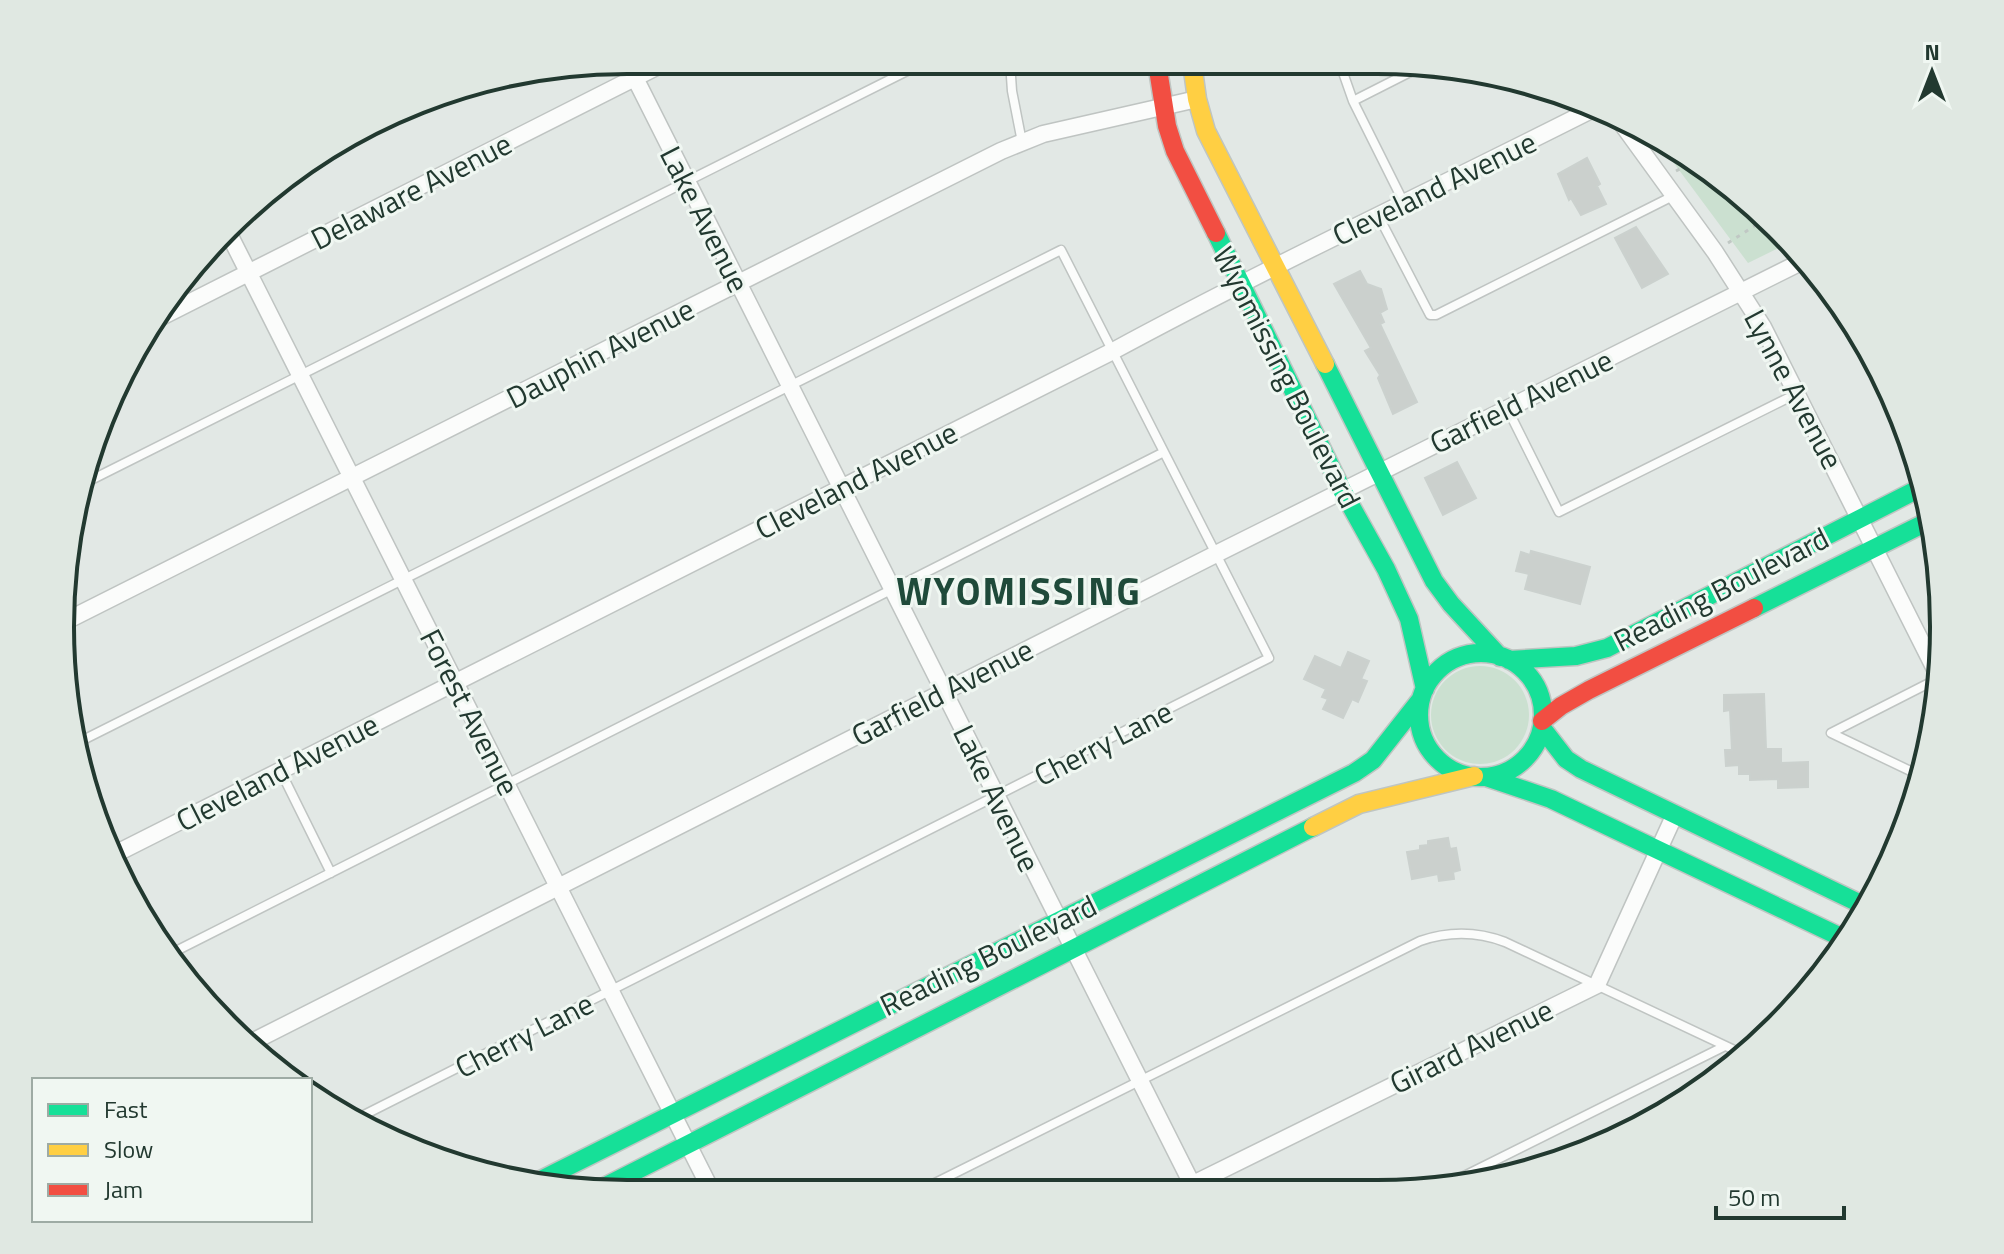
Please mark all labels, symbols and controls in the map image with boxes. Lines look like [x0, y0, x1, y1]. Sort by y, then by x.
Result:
north arrow [1892, 32, 1972, 112]
text: N [1924, 35, 1940, 69]
street label: Cleveland Avenue [1324, 119, 1544, 257]
street label: Delaware Avenue [303, 121, 519, 261]
street label: Lake Avenue [648, 138, 762, 300]
street label: Wyomissing Boulevard [1201, 238, 1373, 516]
street label: Dauphin Avenue [498, 286, 702, 420]
street label: Lynne Avenue [1733, 301, 1855, 477]
street label: Garfield Avenue [1422, 337, 1620, 465]
street label: Cleveland Avenue [747, 409, 965, 551]
street label: Reading Boulevard [1605, 515, 1837, 663]
district label: WYOMISSING [896, 562, 1142, 620]
street label: Forest Avenue [408, 621, 532, 803]
street label: Garfield Avenue [843, 626, 1041, 758]
street label: Cherry Lane [1026, 688, 1180, 798]
street label: Cleveland Avenue [168, 701, 386, 843]
street label: Lake Avenue [941, 716, 1053, 880]
street label: Reading Boulevard [872, 883, 1104, 1027]
street label: Cherry Lane [447, 980, 601, 1090]
street label: Girard Avenue [1381, 987, 1561, 1105]
legend [32, 1078, 312, 1222]
text: Fast [104, 1091, 148, 1127]
text: Slow [104, 1131, 153, 1167]
scale bar [1716, 1170, 1844, 1220]
text: Jam [104, 1171, 143, 1207]
text: 50 m [1728, 1179, 1780, 1215]

